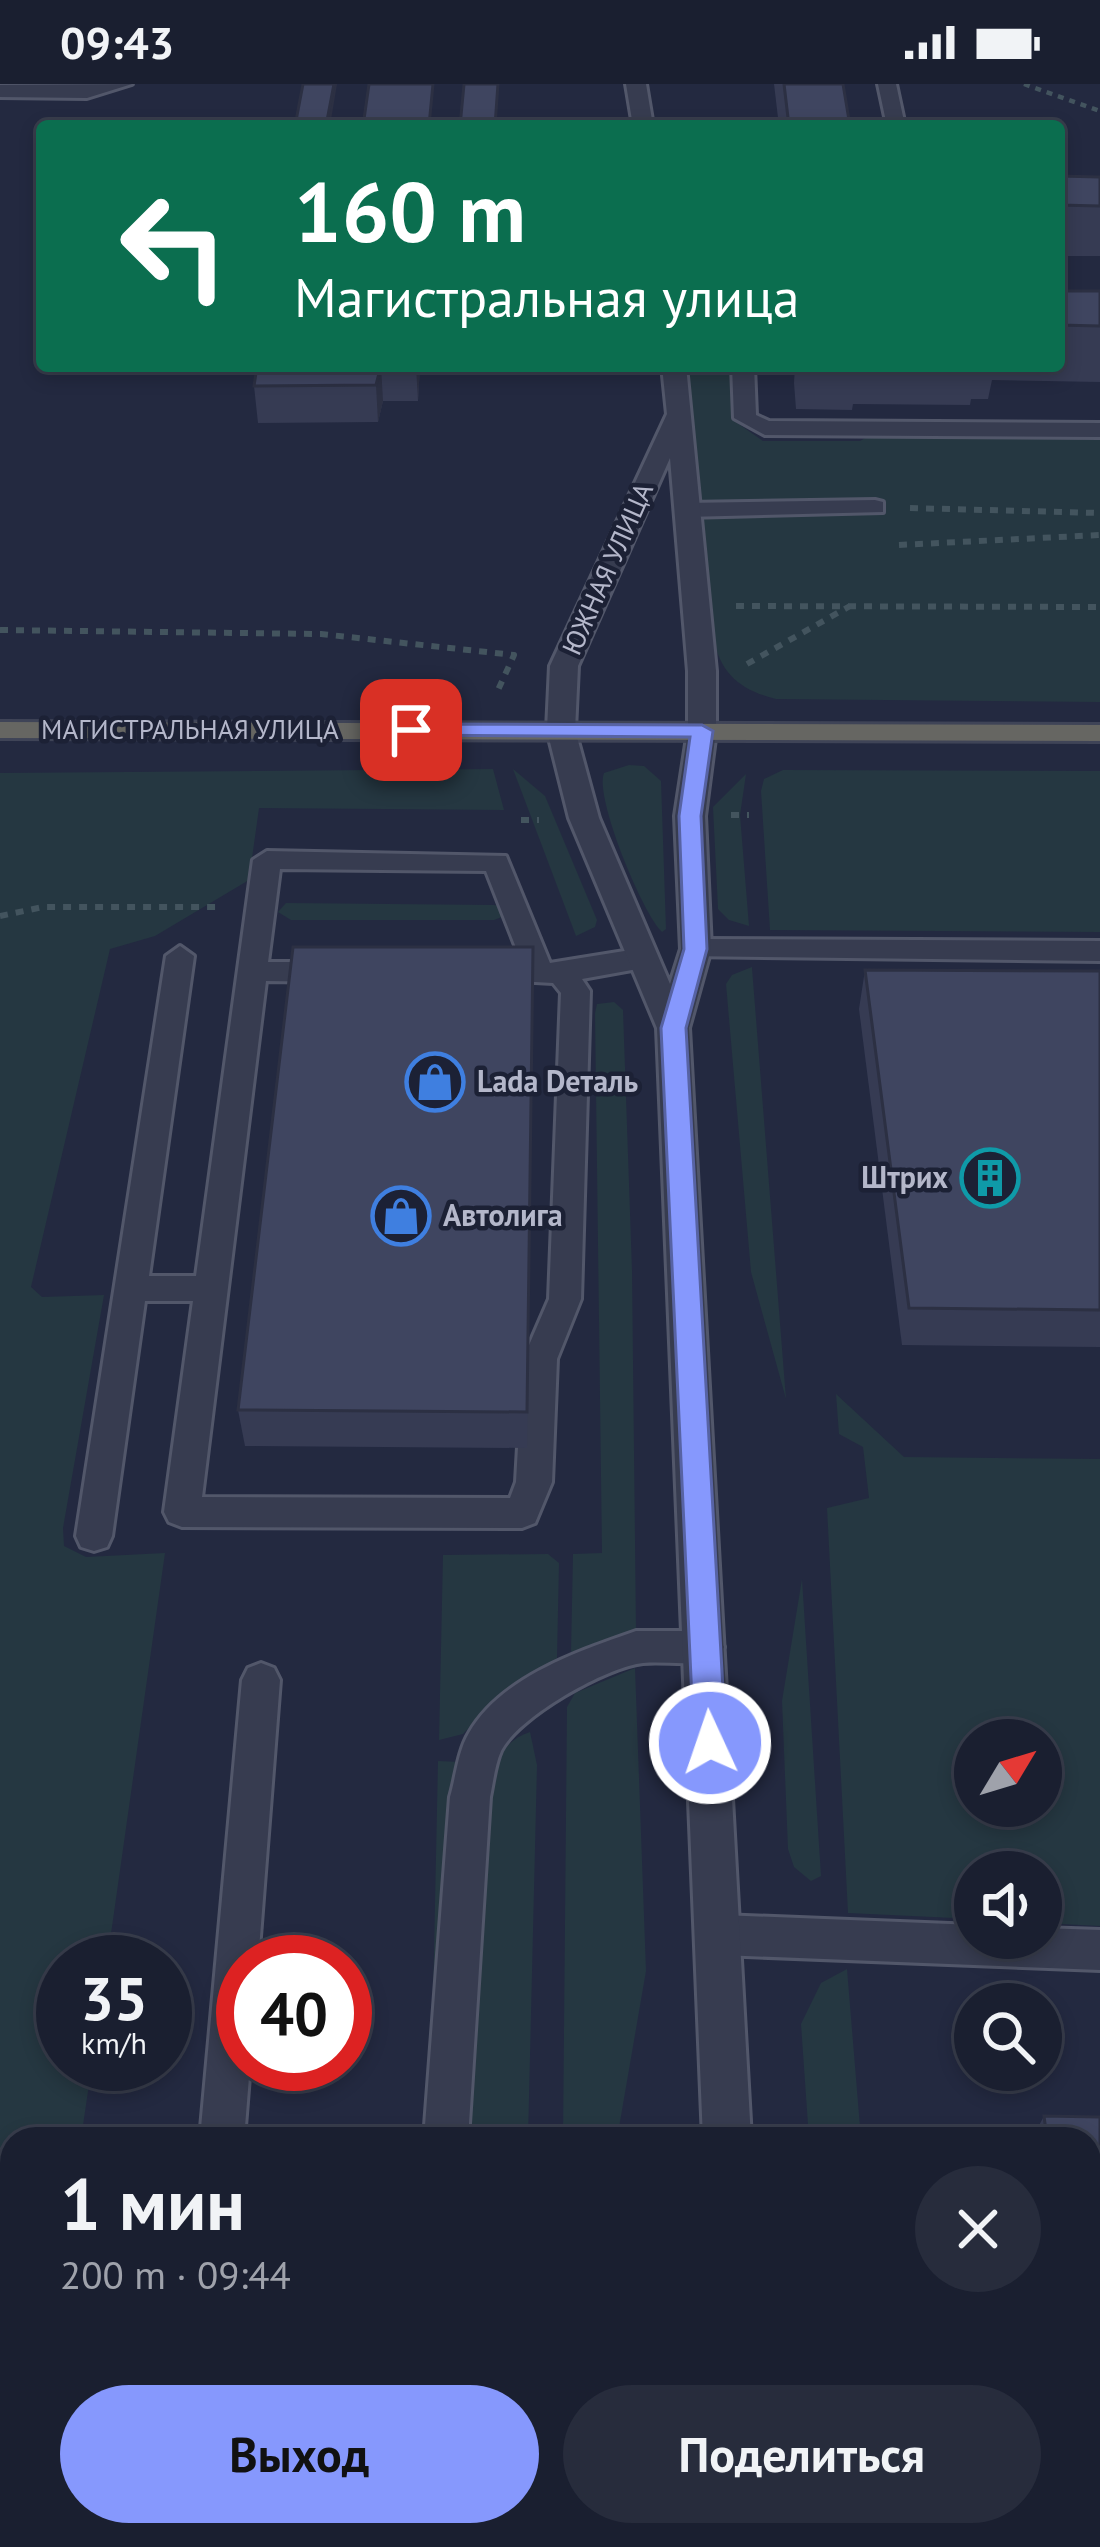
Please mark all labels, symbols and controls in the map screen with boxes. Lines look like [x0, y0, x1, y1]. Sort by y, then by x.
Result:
text: 09:43 [60, 13, 174, 71]
text: 160 m [294, 156, 526, 265]
icon: left [96, 168, 252, 324]
text: Магистральная улица [294, 262, 800, 332]
street label: ЮЖНАЯ УЛИЦА [554, 477, 660, 660]
pin [360, 679, 462, 781]
icon: arrive [378, 697, 444, 763]
street label: МАГИСТРАЛЬНАЯ УЛИЦА [41, 712, 339, 746]
shop icon: Lada Dеталь [404, 1051, 466, 1113]
place label: Lada Dеталь [477, 1061, 638, 1100]
building icon: Штрих [959, 1147, 1021, 1209]
place label: Штрих [861, 1157, 948, 1196]
shop icon: Автолига [370, 1185, 432, 1247]
place label: Автолига [443, 1195, 563, 1234]
position arrow [647, 1680, 773, 1806]
north arrow [954, 1719, 1062, 1827]
map controls [954, 1719, 1062, 2091]
button: sound [954, 1851, 1062, 1959]
speed limit sign: 40 [216, 1935, 372, 2091]
text: 35 [80, 1959, 148, 2037]
button: search [954, 1983, 1062, 2091]
text: km/h [81, 2023, 147, 2062]
text: 1 мин [60, 2157, 245, 2250]
button: close [915, 2166, 1041, 2292]
text: 200 m · 09:44 [60, 2249, 291, 2300]
button: Выход [60, 2385, 539, 2523]
button: Поделиться [563, 2385, 1041, 2523]

